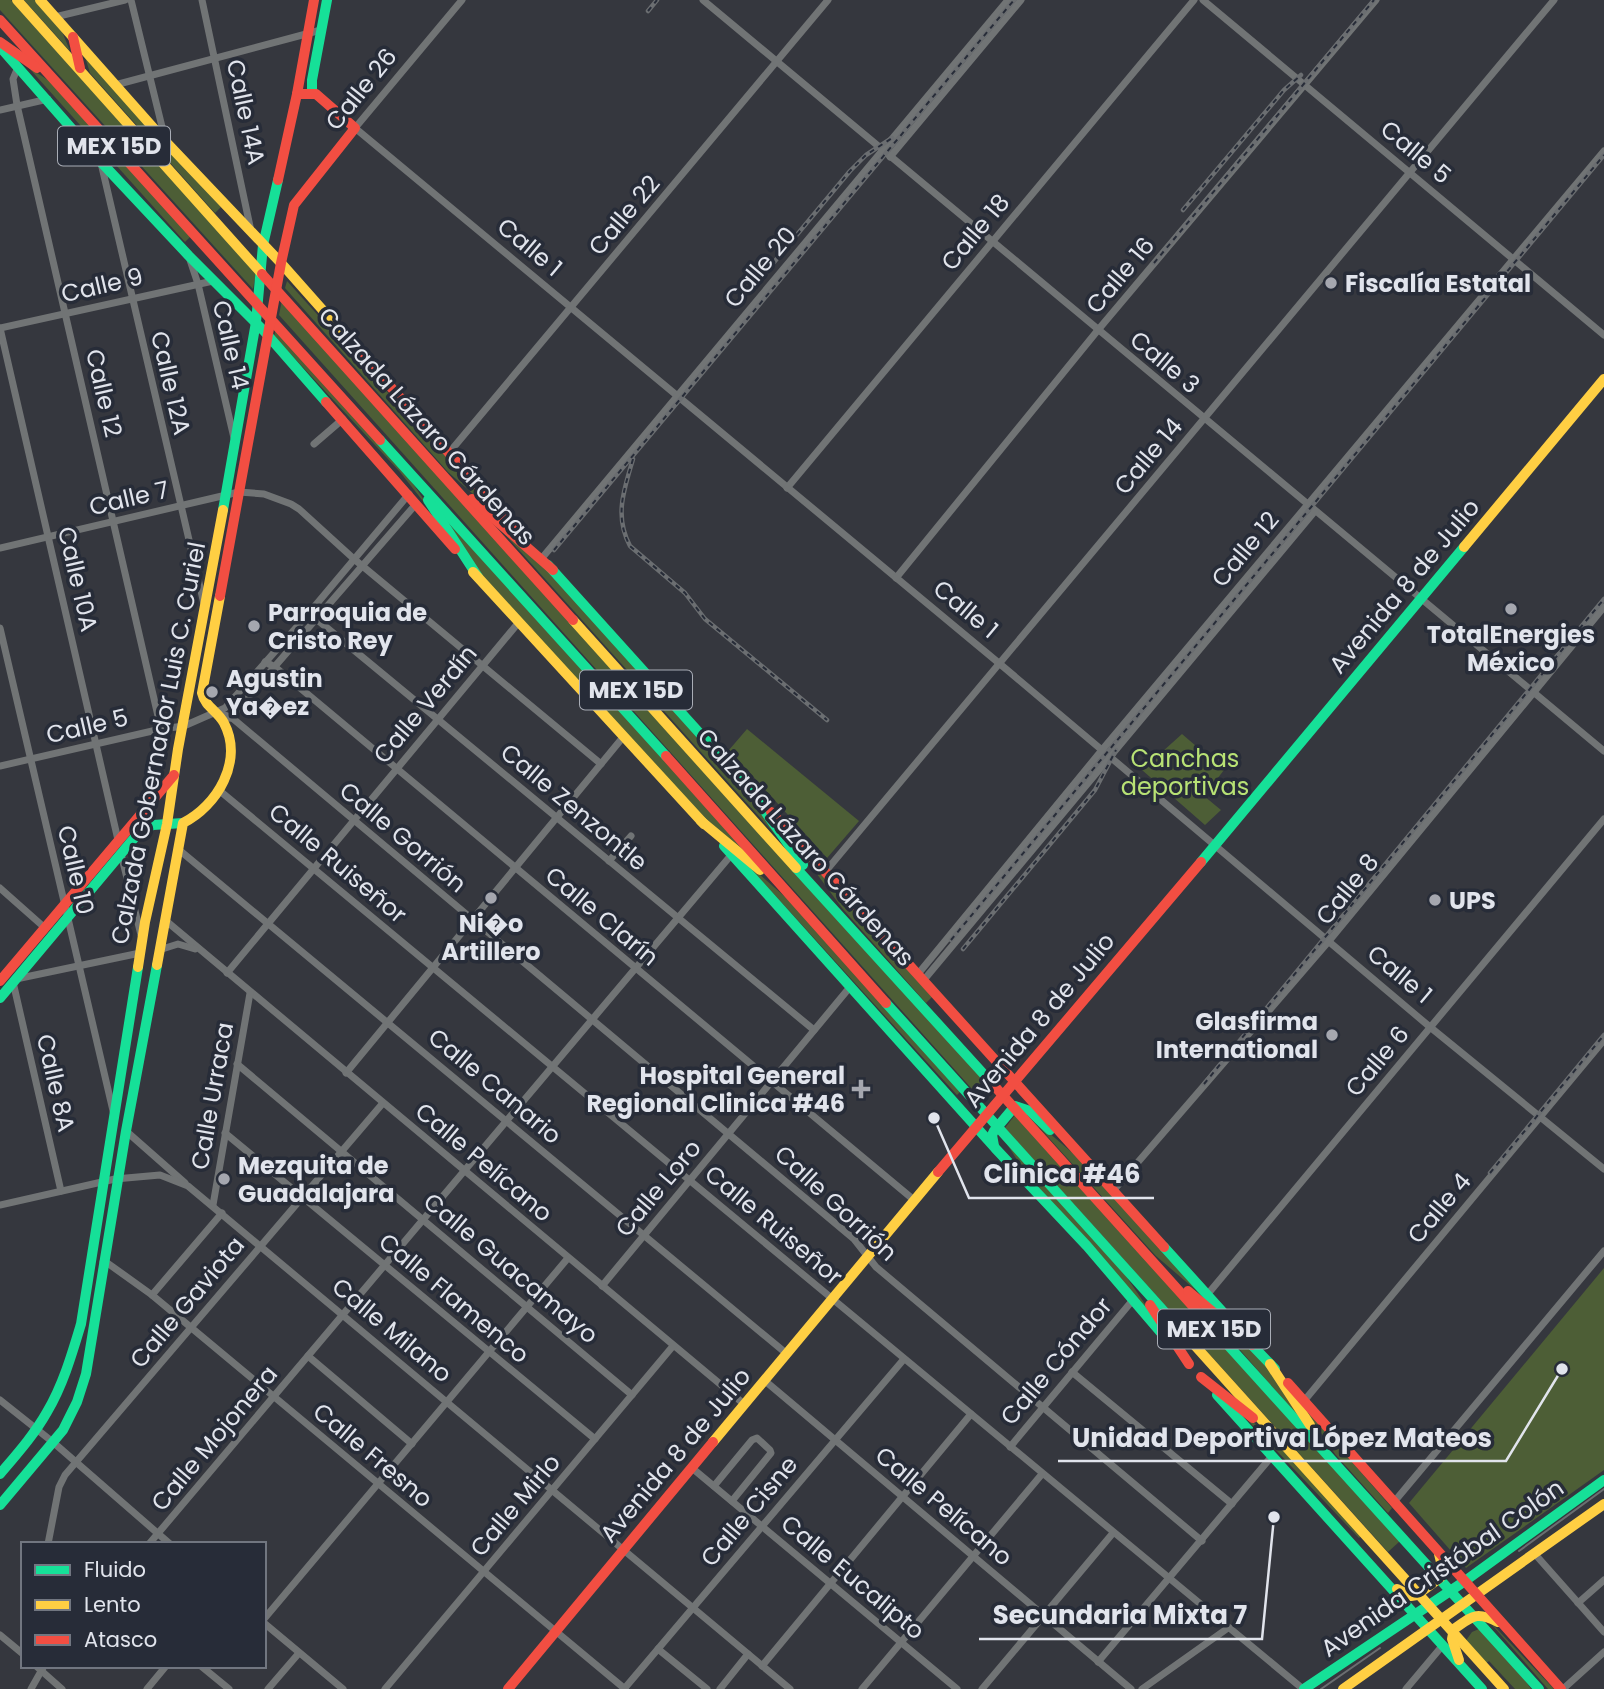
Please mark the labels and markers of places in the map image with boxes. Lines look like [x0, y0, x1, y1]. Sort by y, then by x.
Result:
place label: Fiscalía Estatal [1345, 267, 1531, 300]
marker: Fiscalía Estatal [1323, 275, 1339, 291]
place label: Parroquia de Cristo Rey [268, 596, 427, 657]
marker: TotalEnergies México [1503, 601, 1519, 617]
marker: Parroquia de Cristo Rey [246, 618, 262, 634]
place label: TotalEnergies México [1427, 618, 1595, 679]
place label: Agustin Ya�ez [226, 662, 323, 723]
marker: Agustin Ya�ez [204, 684, 220, 700]
place label: UPS [1449, 884, 1496, 917]
marker: Ni�o Artillero [483, 890, 499, 906]
marker: UPS [1427, 892, 1443, 908]
place label: Ni�o Artillero [441, 907, 541, 968]
place label: Glasfirma International [1156, 1005, 1318, 1066]
marker: Glasfirma International [1324, 1027, 1340, 1043]
place label: Hospital General Regional Clinica #46 [586, 1059, 845, 1120]
marker: Hospital General Regional Clinica #46 [851, 1079, 871, 1099]
place label: Mezquita de Guadalajara [238, 1149, 395, 1210]
callout: Clinica #46 [969, 1151, 1154, 1198]
marker: Mezquita de Guadalajara [216, 1171, 232, 1187]
callout: Unidad Deportiva López Mateos [1058, 1414, 1506, 1461]
callout: Secundaria Mixta 7 [979, 1592, 1262, 1639]

